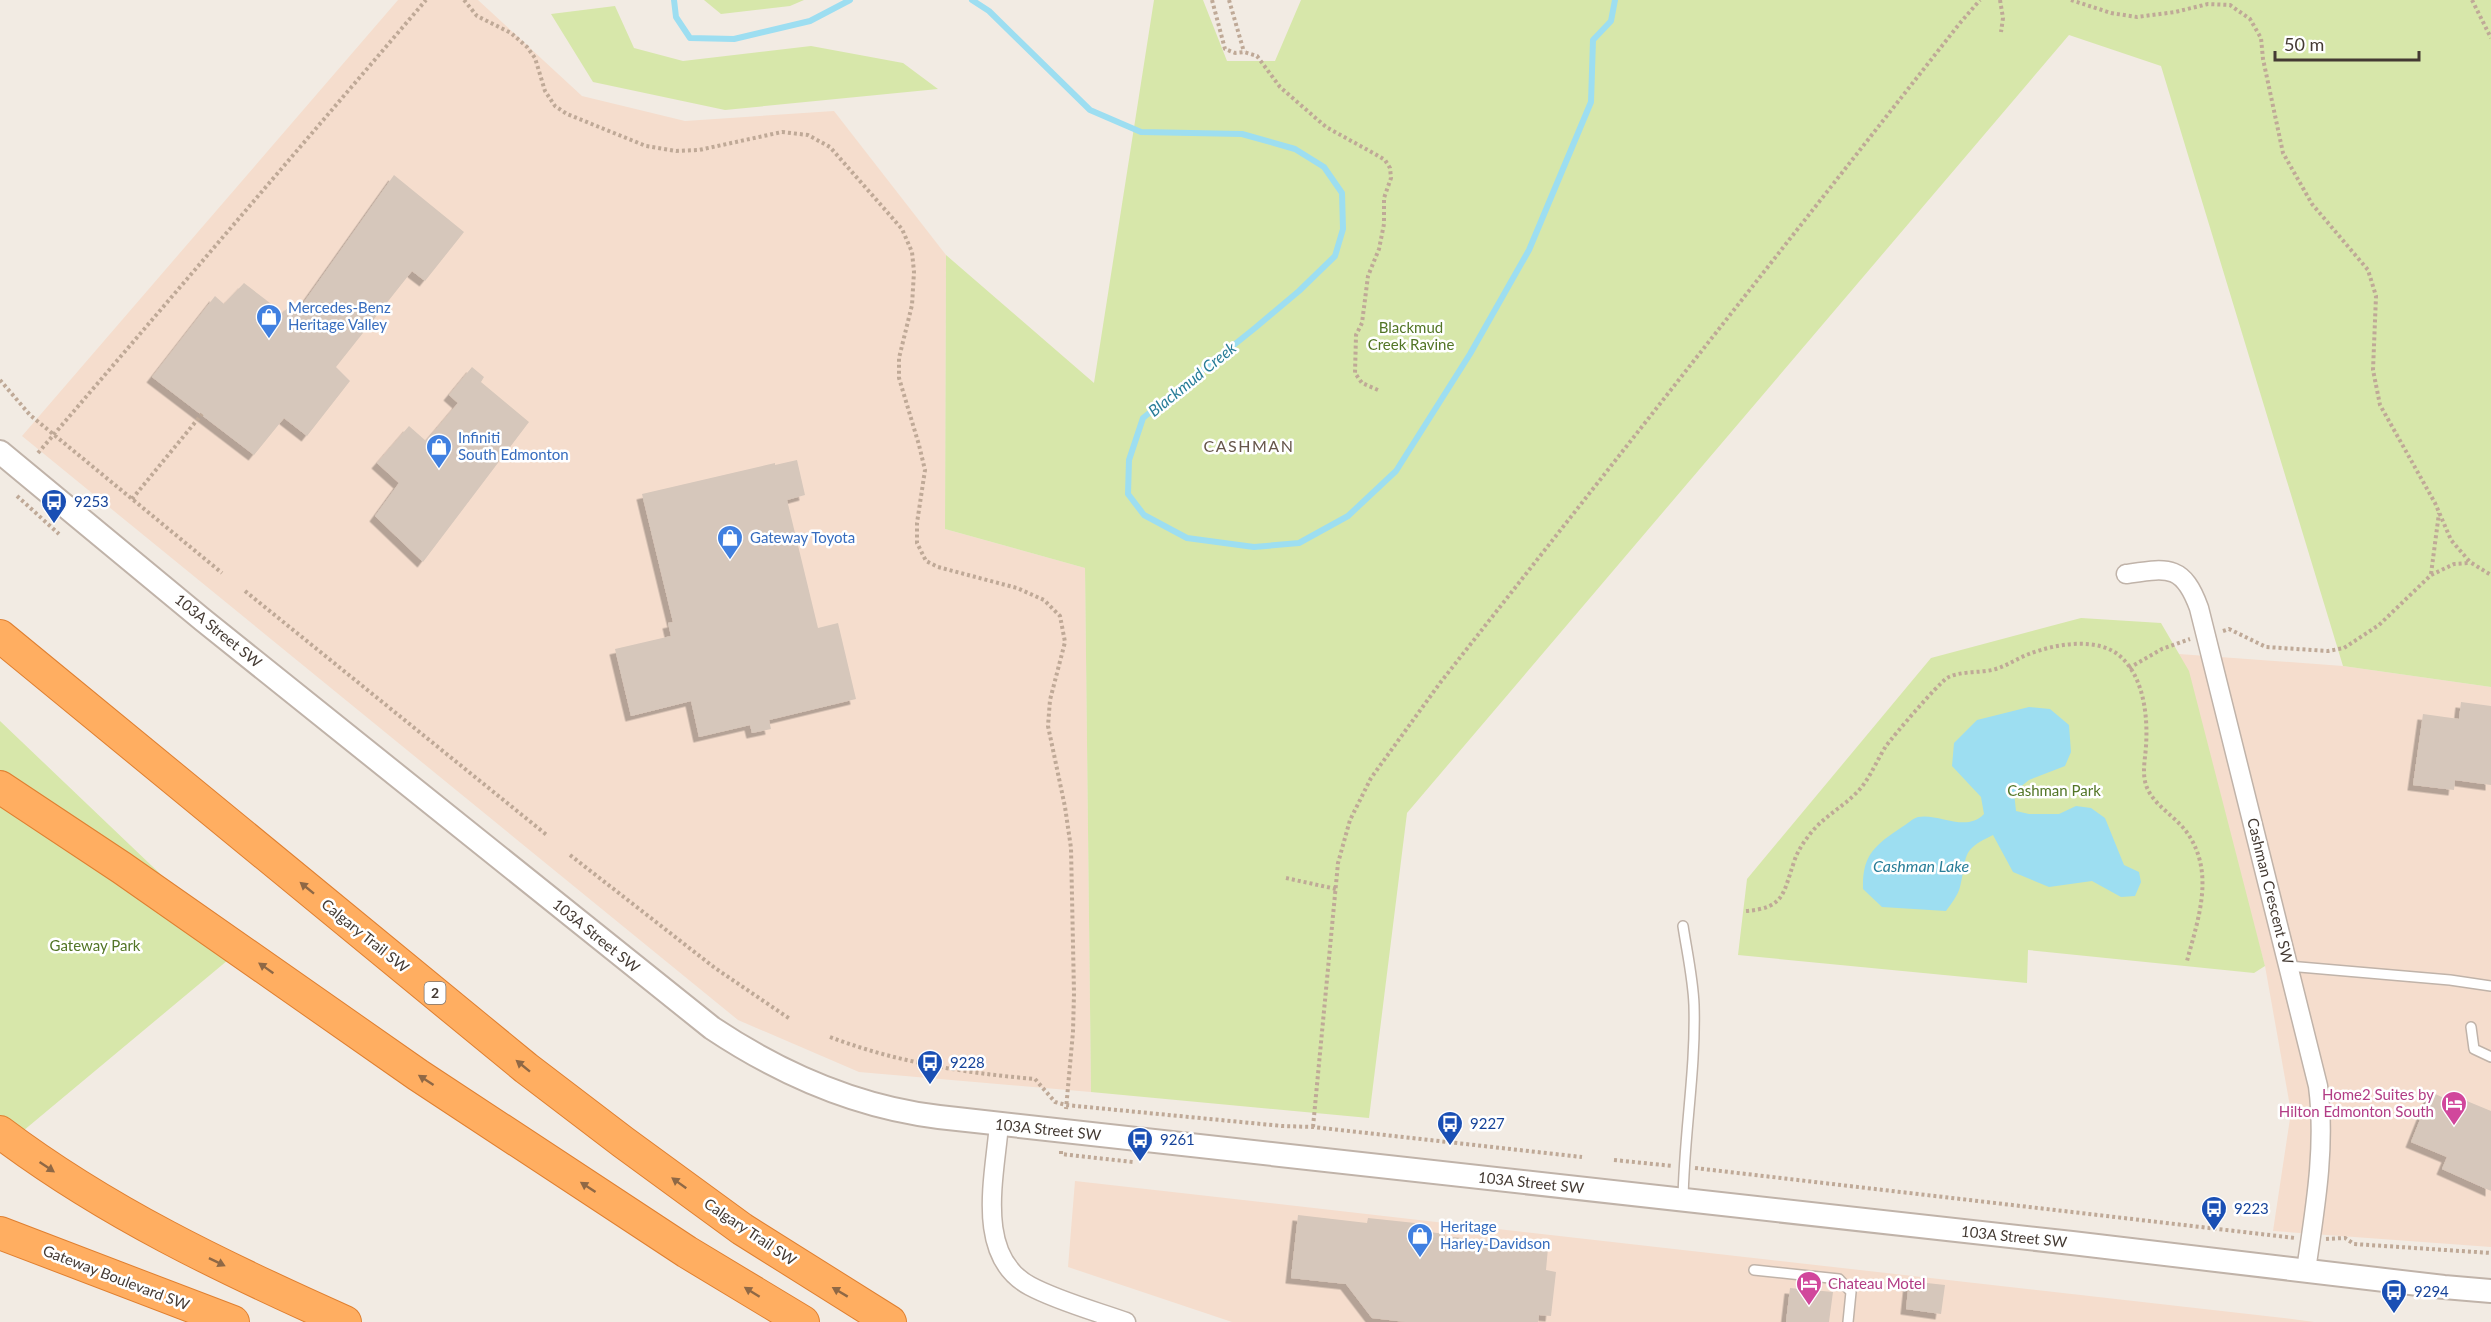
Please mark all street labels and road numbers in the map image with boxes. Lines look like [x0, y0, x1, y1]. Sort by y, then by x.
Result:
street label: 103A Street SW [172, 590, 266, 671]
street label: Cashman Crescent SW [2244, 816, 2298, 966]
street label: Calgary Trail SW [318, 895, 413, 976]
street label: 103A Street SW [550, 895, 644, 976]
road number: 2 [424, 982, 446, 1004]
street label: 103A Street SW [994, 1114, 1102, 1144]
street label: 103A Street SW [1477, 1167, 1585, 1197]
street label: Calgary Trail SW [701, 1194, 800, 1269]
street label: 103A Street SW [1960, 1221, 2068, 1251]
street label: Gateway Boulevard SW [41, 1241, 193, 1313]

